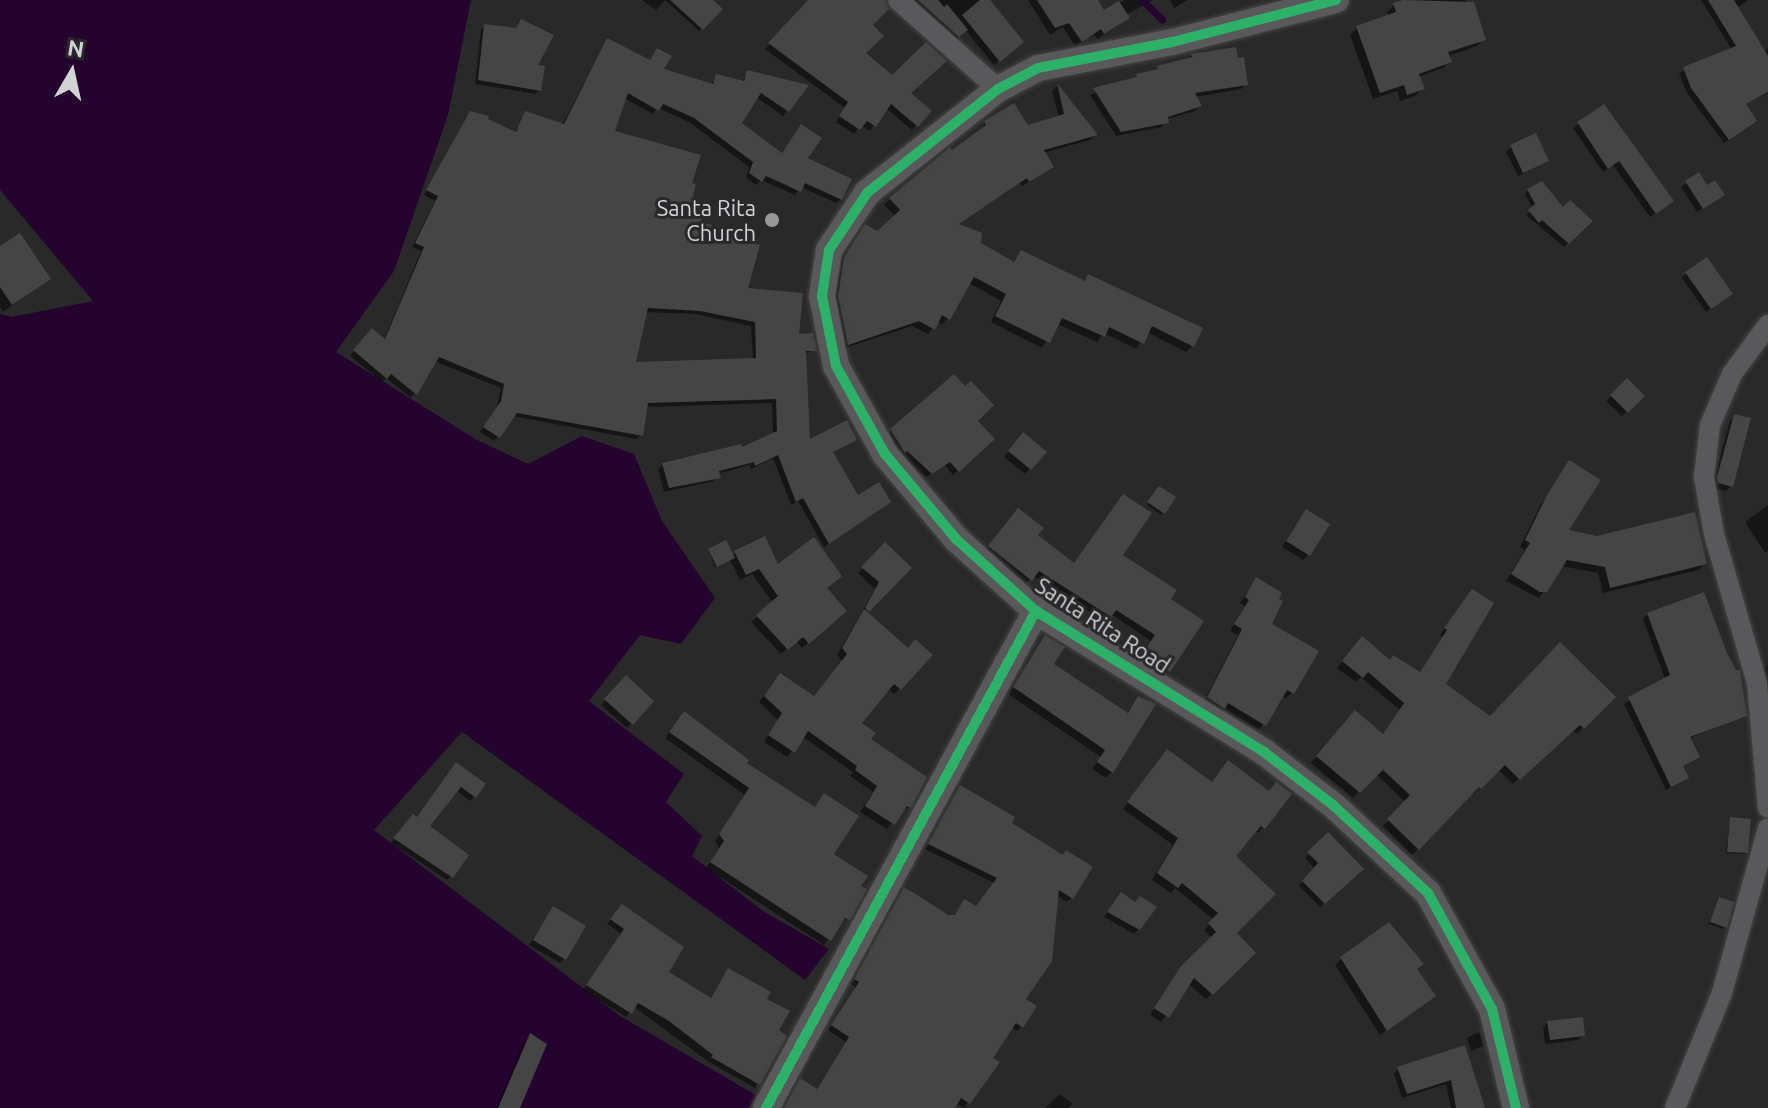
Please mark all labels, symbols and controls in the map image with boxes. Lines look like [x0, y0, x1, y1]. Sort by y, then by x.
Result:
north arrow [32, 32, 112, 112]
text: N [66, 34, 86, 61]
place label: Santa Rita Church [657, 194, 756, 246]
marker: Santa Rita Church [763, 211, 781, 229]
street label: Santa Rita Road [1031, 572, 1175, 678]

